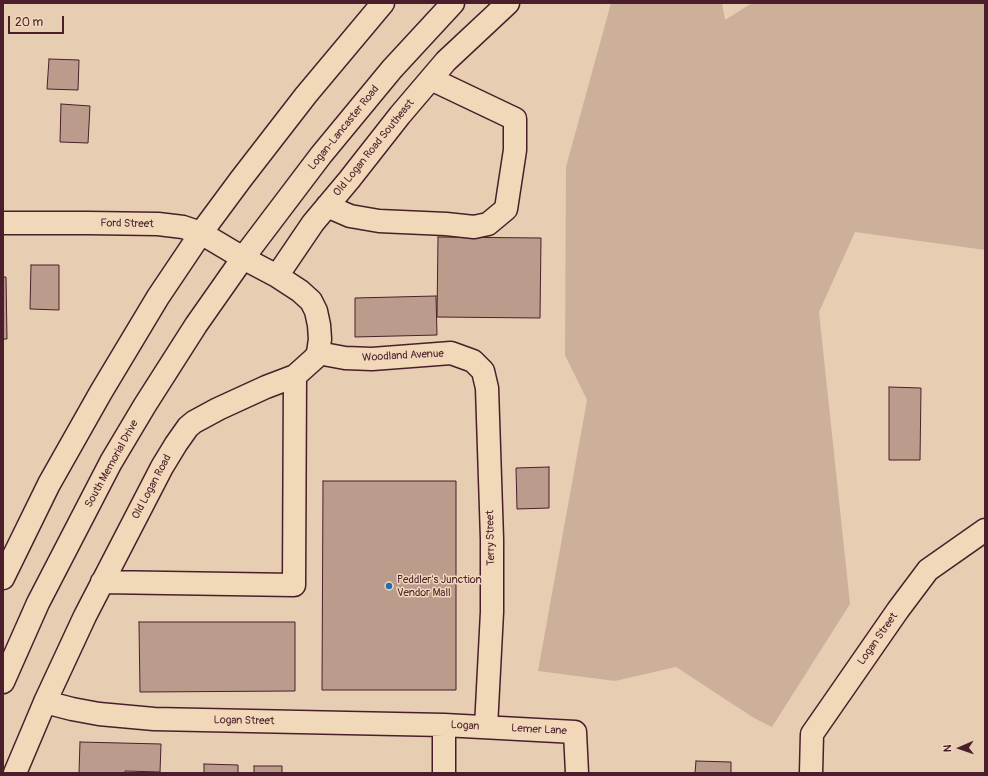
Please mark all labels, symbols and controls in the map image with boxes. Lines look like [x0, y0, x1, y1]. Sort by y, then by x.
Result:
scale bar [10, 8, 66, 34]
text: 20 m [15, 15, 43, 30]
street label: Logan-Lancaster Road [306, 83, 382, 173]
street label: Old Logan Road Southeast [331, 97, 417, 199]
street label: Ford Street [100, 217, 154, 231]
street label: Woodland Avenue [362, 347, 444, 365]
street label: South Memorial Drive [82, 418, 142, 510]
street label: Old Logan Road [129, 452, 175, 522]
street label: Terry Street [484, 510, 498, 566]
place label: Peddler's Junction Vendor Mall [397, 573, 482, 599]
marker: Peddler's Junction Vendor Mall [384, 581, 394, 591]
street label: Logan Street [855, 610, 901, 668]
street label: Logan Street [213, 714, 275, 728]
street label: Logan [450, 719, 480, 733]
street label: Lemer Lane [511, 722, 567, 738]
north arrow [940, 728, 980, 768]
text: N [941, 744, 954, 752]

